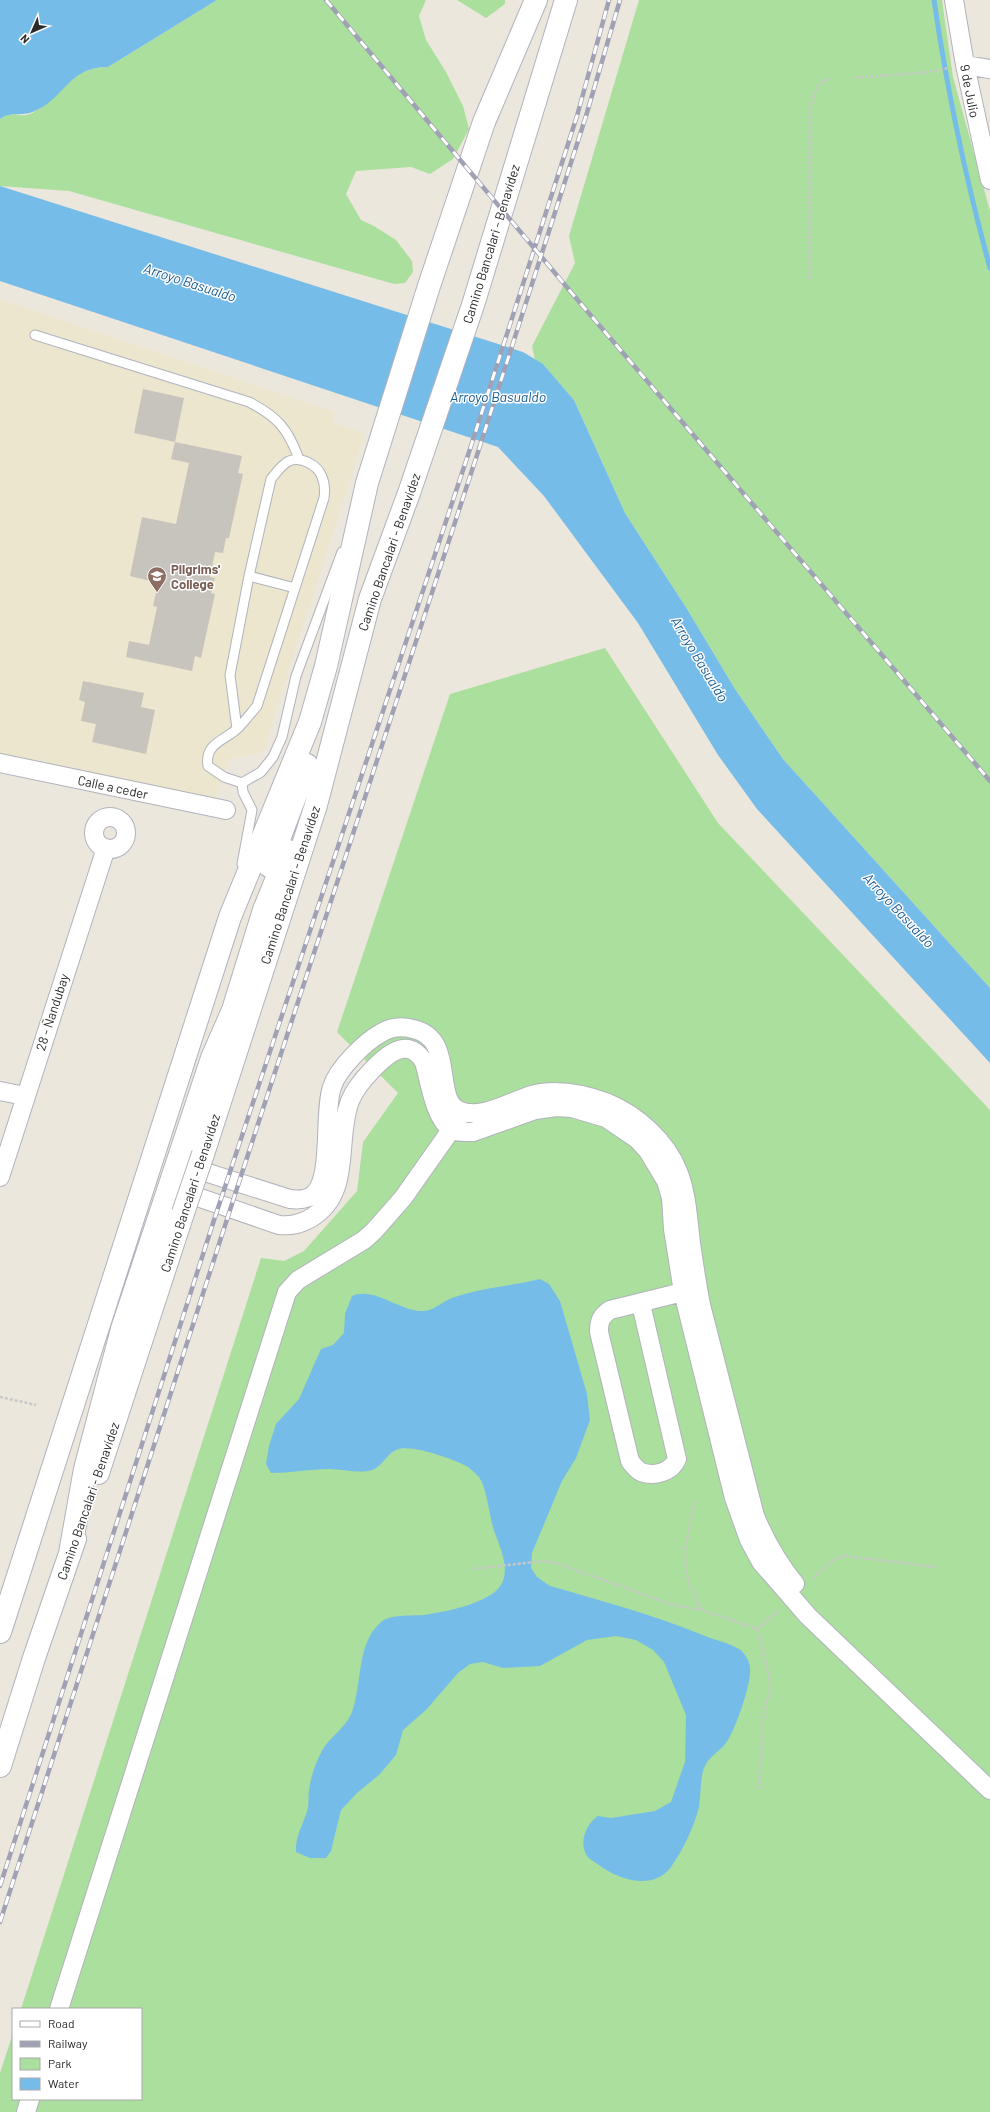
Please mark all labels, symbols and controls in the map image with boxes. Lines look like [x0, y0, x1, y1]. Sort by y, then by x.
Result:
north arrow [12, 12, 52, 52]
text: N [17, 32, 32, 47]
street label: 9 de Julio [957, 63, 983, 119]
street label: Camino Bancalari - Benavídez [459, 162, 523, 325]
water label: Arroyo Basualdo [142, 259, 238, 305]
water label: Arroyo Basualdo [450, 388, 546, 405]
street label: Camino Bancalari - Benavídez [354, 471, 424, 633]
place label: Pilgrims' College [171, 561, 221, 592]
school or university icon: Pilgrims' College [146, 565, 168, 593]
water label: Arroyo Basualdo [668, 613, 732, 705]
street label: Calle a ceder [76, 772, 150, 802]
street label: Camino Bancalari - Benavídez [257, 804, 323, 966]
water label: Arroyo Basualdo [860, 869, 938, 951]
street label: 28 - Ñandubay [32, 971, 72, 1053]
street label: Camino Bancalari - Benavídez [157, 1112, 223, 1274]
street label: Camino Bancalari - Benavídez [53, 1420, 123, 1582]
legend [12, 2008, 142, 2100]
text: Road [48, 2016, 75, 2030]
text: Railway [48, 2036, 88, 2050]
text: Park [48, 2056, 72, 2070]
text: Water [48, 2076, 80, 2090]

